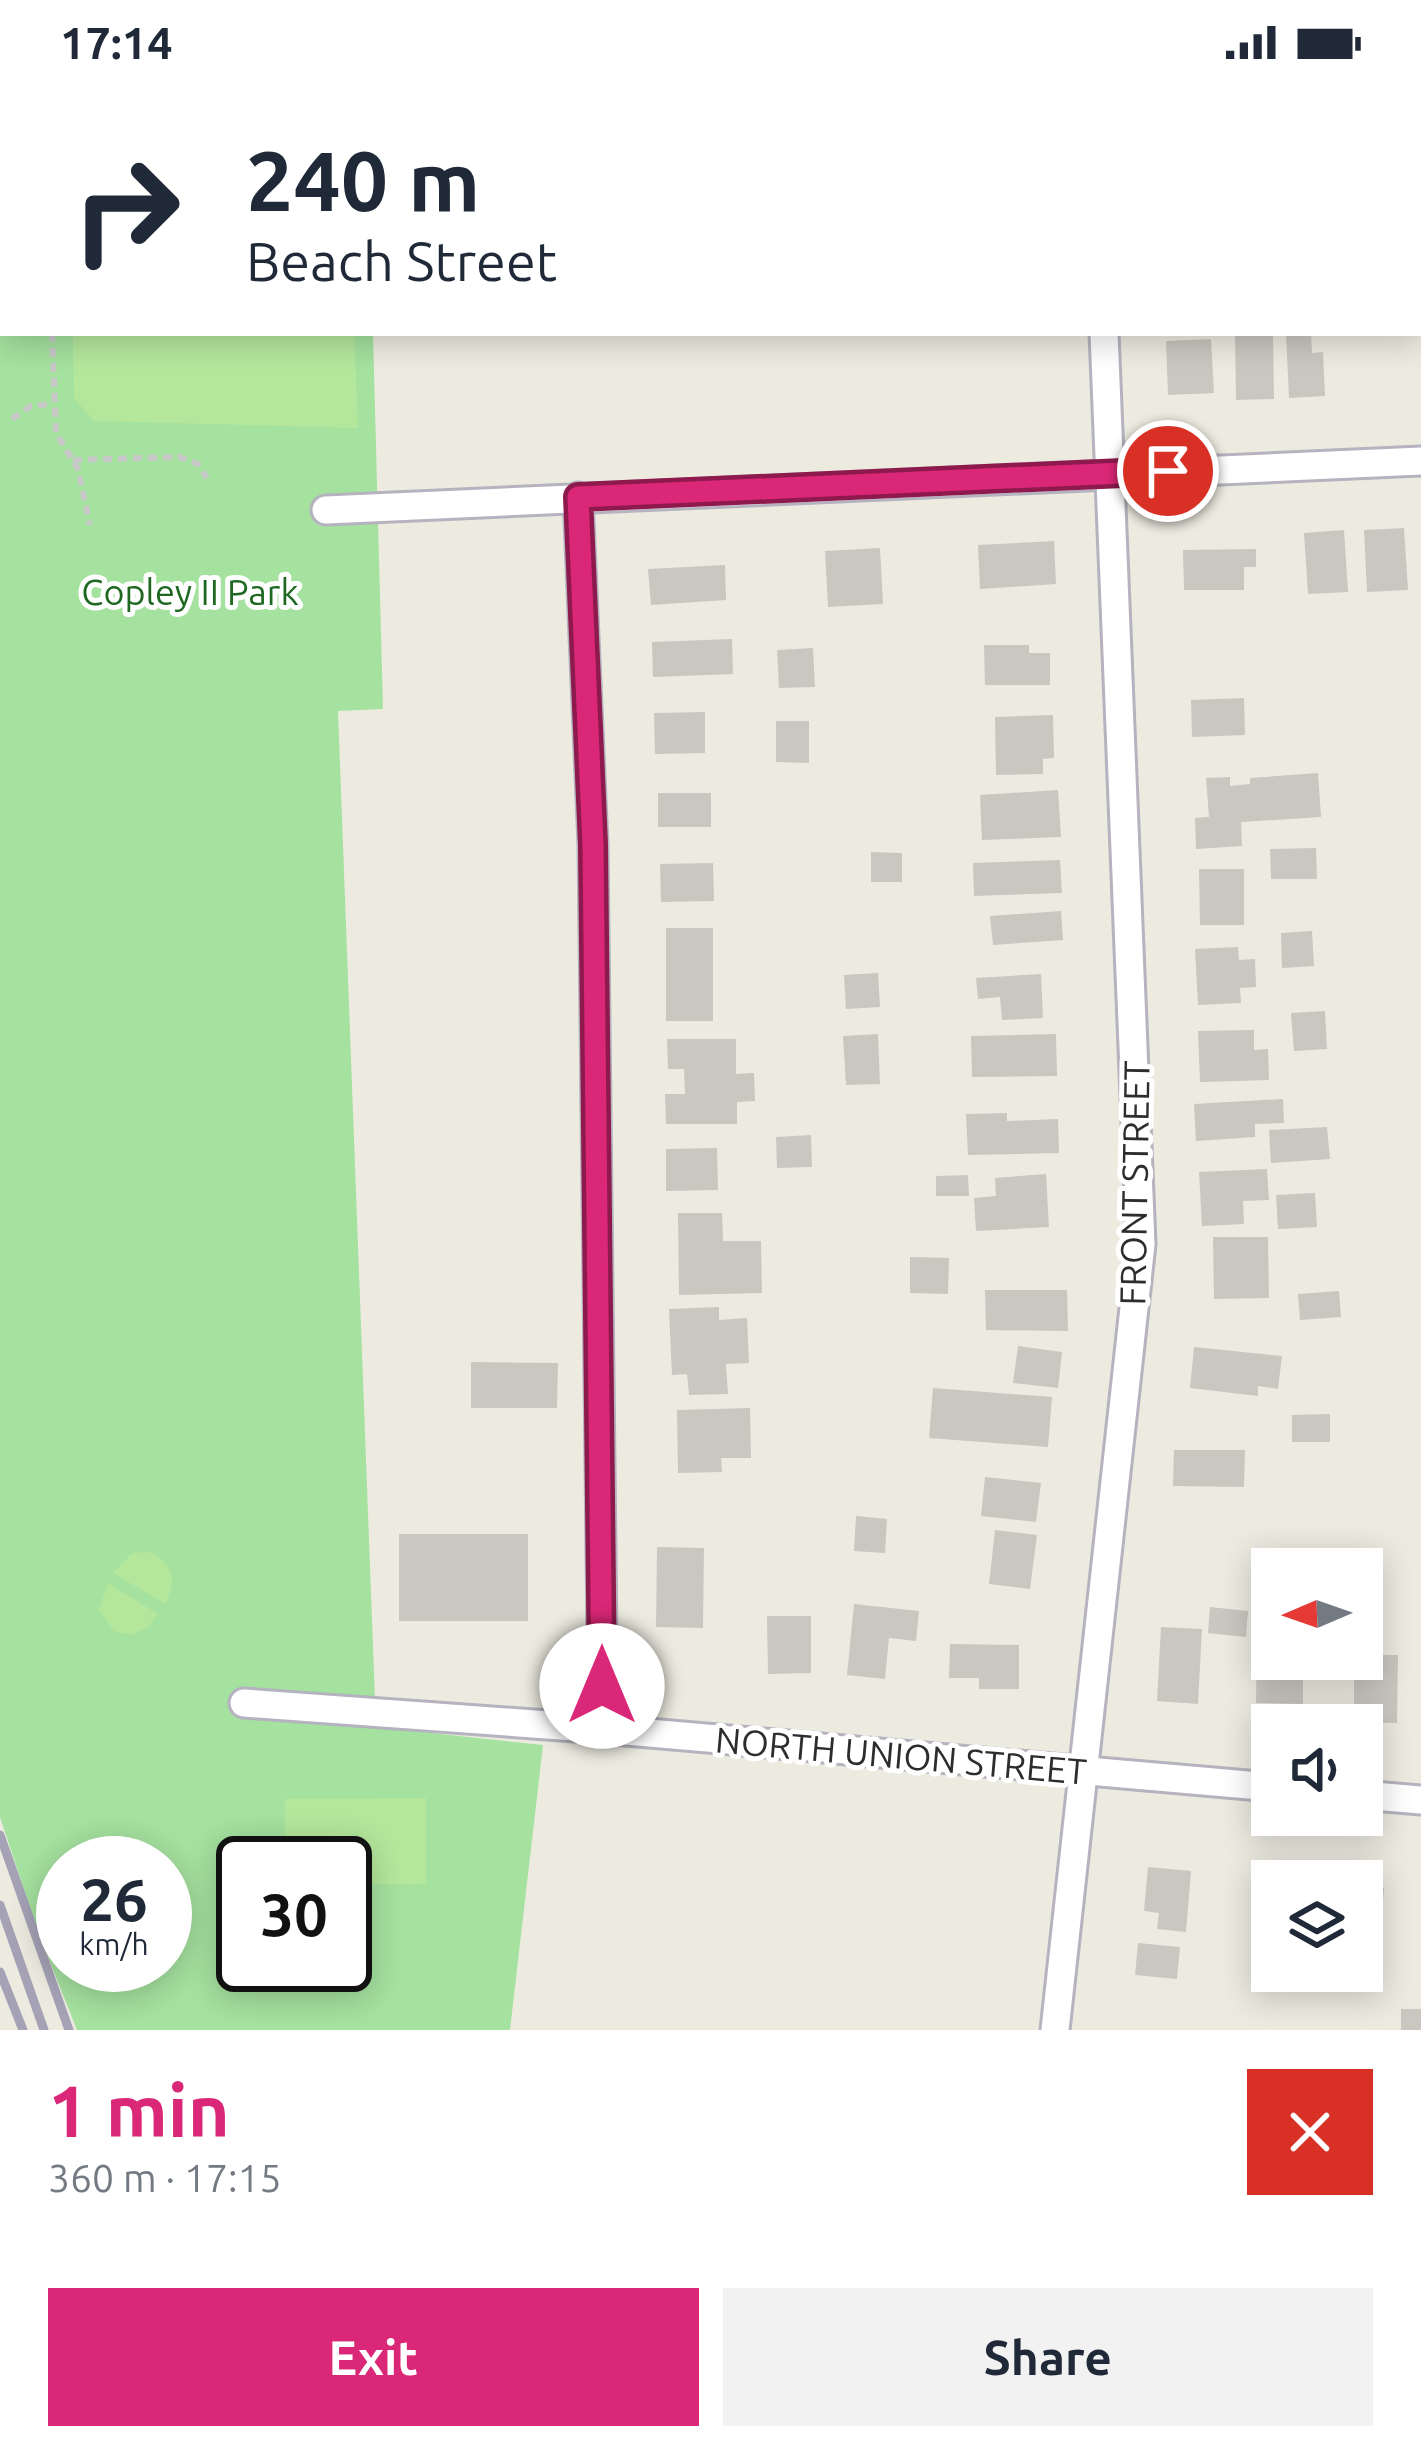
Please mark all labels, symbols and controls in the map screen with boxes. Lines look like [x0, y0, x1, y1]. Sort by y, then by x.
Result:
text: 17:14 [60, 17, 173, 68]
icon: right [48, 132, 204, 288]
text: 240 m [246, 133, 480, 227]
text: Beach Street [246, 231, 557, 291]
pin [1117, 420, 1219, 522]
icon: arrive [1135, 438, 1201, 504]
park label: Copley II Park [81, 571, 299, 612]
street label: FRONT STREET [1111, 1060, 1157, 1306]
north arrow [1251, 1548, 1383, 1680]
map controls [1251, 1548, 1383, 1992]
position arrow [539, 1623, 665, 1749]
button: sound [1251, 1704, 1383, 1836]
street label: NORTH UNION STREET [714, 1718, 1088, 1792]
speed limit sign: 30 [216, 1836, 372, 1992]
button: layers [1251, 1860, 1383, 1992]
text: 26 [80, 1865, 148, 1932]
text: km/h [79, 1927, 149, 1961]
button: close [1247, 2069, 1373, 2195]
text: 1 min [48, 2070, 230, 2151]
text: 360 m · 17:15 [48, 2156, 282, 2199]
button: Exit [48, 2288, 699, 2426]
button: Share [723, 2288, 1373, 2426]

